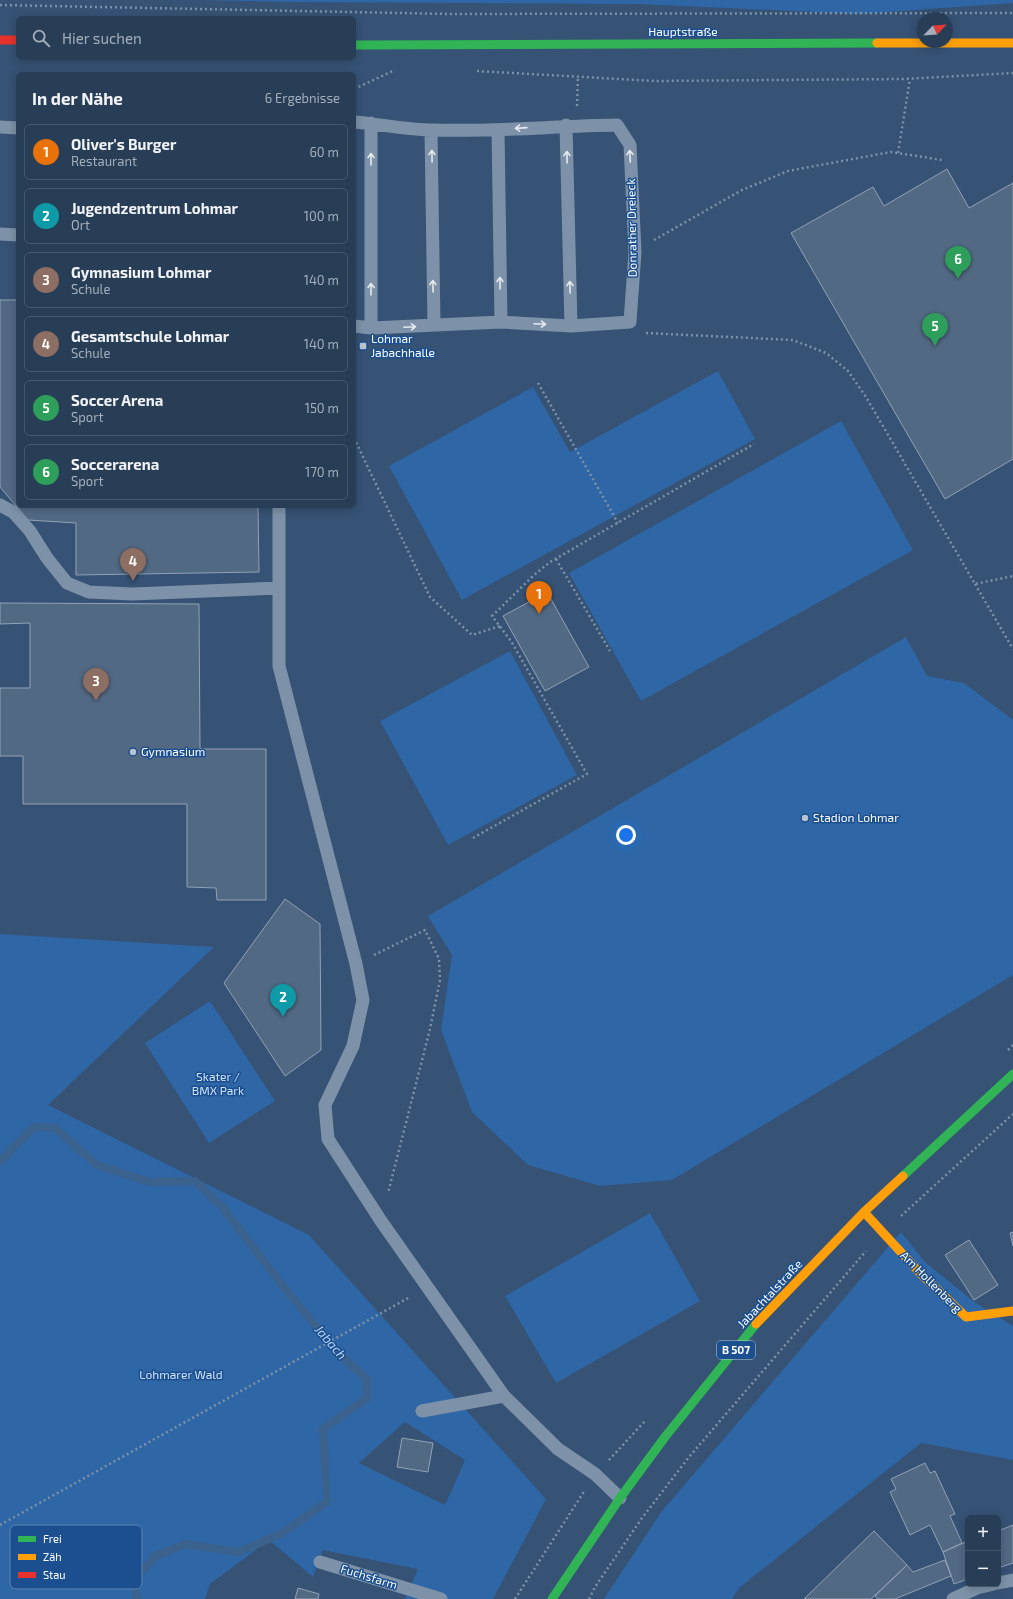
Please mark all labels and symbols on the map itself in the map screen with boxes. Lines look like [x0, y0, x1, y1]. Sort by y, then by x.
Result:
north arrow [917, 12, 953, 48]
street label: Hauptstraße [648, 24, 718, 38]
one-way arrow [515, 125, 528, 132]
one-way arrow [428, 150, 436, 163]
one-way arrow [626, 150, 634, 163]
one-way arrow [563, 151, 571, 164]
one-way arrow [367, 153, 375, 166]
street label: Donrather Dreieck [623, 178, 639, 278]
pin: 6 [945, 246, 971, 279]
one-way arrow [496, 277, 504, 290]
one-way arrow [429, 280, 437, 293]
one-way arrow [566, 281, 574, 294]
one-way arrow [367, 283, 375, 296]
pin: 5 [922, 313, 948, 346]
one-way arrow [533, 320, 546, 328]
one-way arrow [403, 323, 416, 330]
place label: Lohmar Jabachhalle [371, 331, 435, 359]
marker: Lohmar Jabachhalle [358, 341, 368, 351]
pin: 4 [120, 548, 146, 581]
pin: 1 [526, 581, 552, 614]
pin: 3 [83, 668, 109, 701]
place label: Gymnasium [141, 744, 205, 758]
marker: Gymnasium [128, 747, 138, 757]
place label: Stadion Lohmar [813, 810, 899, 824]
marker: Stadion Lohmar [800, 813, 810, 823]
your location [616, 825, 636, 845]
pin: 2 [270, 984, 296, 1017]
park label: Skater / BMX Park [192, 1069, 244, 1097]
street label: Am Hollenberg [898, 1248, 965, 1315]
street label: Jabachtalstraße [734, 1256, 804, 1330]
water label: Jabach [311, 1321, 350, 1363]
road number: B 507 [717, 1341, 755, 1359]
park label: Lohmarer Wald [139, 1367, 223, 1381]
legend [10, 1525, 142, 1589]
text: Frei [43, 1532, 62, 1545]
text: Zäh [43, 1550, 62, 1563]
street label: Fuchsfarm [339, 1561, 399, 1591]
text: Stau [43, 1568, 66, 1581]

